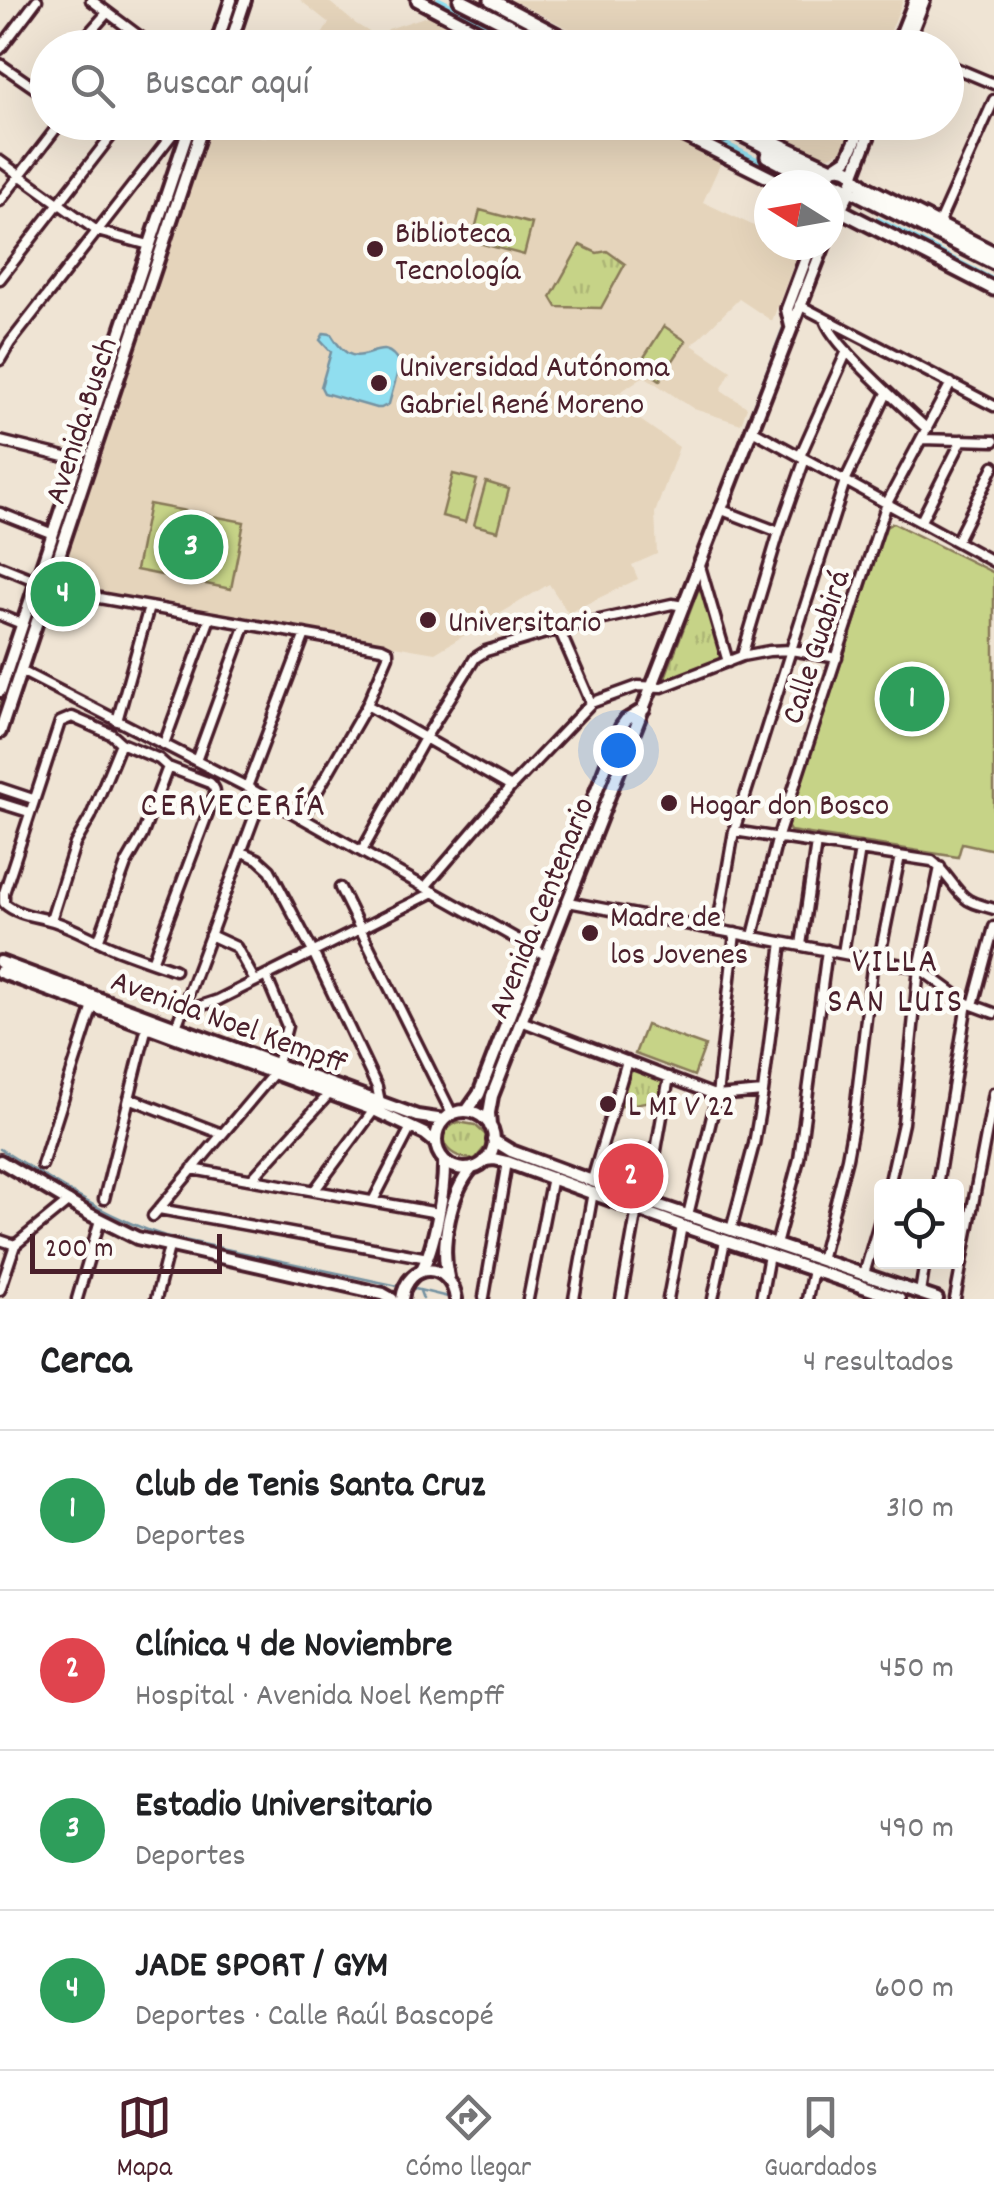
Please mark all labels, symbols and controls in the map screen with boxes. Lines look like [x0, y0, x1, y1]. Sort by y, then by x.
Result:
search box [30, 30, 964, 140]
icon: search [65, 58, 120, 113]
text: Buscar aquí [145, 58, 309, 113]
north arrow [754, 170, 844, 260]
place label: Biblioteca Tecnología [395, 213, 522, 296]
marker: Biblioteca Tecnología [364, 238, 386, 260]
street label: Avenida Busch [35, 332, 132, 511]
place label: Universidad Autónoma Gabriel René Moreno [399, 347, 670, 430]
marker: Universidad Autónoma Gabriel René Moreno [368, 372, 390, 394]
pin: 3 [158, 510, 224, 584]
pin: 4 [30, 556, 96, 632]
street label: Calle Guabirá [772, 564, 865, 731]
place label: Universitario [448, 602, 601, 648]
marker: Universitario [417, 609, 439, 631]
pin: 1 [880, 662, 944, 736]
your location [593, 725, 644, 776]
district label: CERVECERÍA [140, 783, 328, 833]
place label: Hogar don Bosco [689, 785, 889, 831]
street label: Avenida Centenario [478, 791, 609, 1027]
marker: Hogar don Bosco [658, 792, 680, 814]
place label: Madre de los Jovenes [610, 897, 748, 980]
marker: Madre de los Jovenes [579, 922, 601, 944]
district label: VILLA SAN LUIS [827, 939, 965, 1029]
street label: Avenida Noel Kempff [103, 960, 353, 1089]
place label: L MI V 22 [628, 1086, 735, 1132]
marker: L MI V 22 [597, 1093, 619, 1115]
pin: 2 [598, 1138, 664, 1214]
map controls [874, 1179, 964, 1269]
button: locate [874, 1179, 964, 1269]
scale bar [30, 1229, 222, 1274]
text: 200 m [45, 1231, 113, 1271]
text: Cerca [40, 1334, 131, 1394]
text: 4 resultados [803, 1341, 954, 1387]
text: Club de Tenis Santa Cruz [135, 1460, 485, 1515]
text: 1 [69, 1487, 76, 1533]
text: 310 m [886, 1487, 954, 1533]
text: Deportes [135, 1515, 246, 1561]
text: Clínica 4 de Noviembre [135, 1620, 452, 1675]
text: 2 [66, 1647, 79, 1693]
text: 450 m [879, 1647, 954, 1693]
text: Hospital · Avenida Noel Kempff [135, 1675, 505, 1721]
text: Estadio Universitario [135, 1780, 433, 1835]
text: 3 [65, 1807, 80, 1853]
text: 490 m [879, 1807, 954, 1853]
text: Deportes [135, 1835, 246, 1881]
text: JADE SPORT / GYM [135, 1940, 388, 1995]
text: 4 [66, 1967, 79, 2013]
text: 600 m [874, 1967, 954, 2013]
text: Deportes · Calle Raúl Bascopé [135, 1995, 494, 2041]
tab: Mapa [117, 2090, 172, 2190]
tab: Cómo llegar [405, 2090, 531, 2190]
tab: Guardados [764, 2090, 877, 2190]

